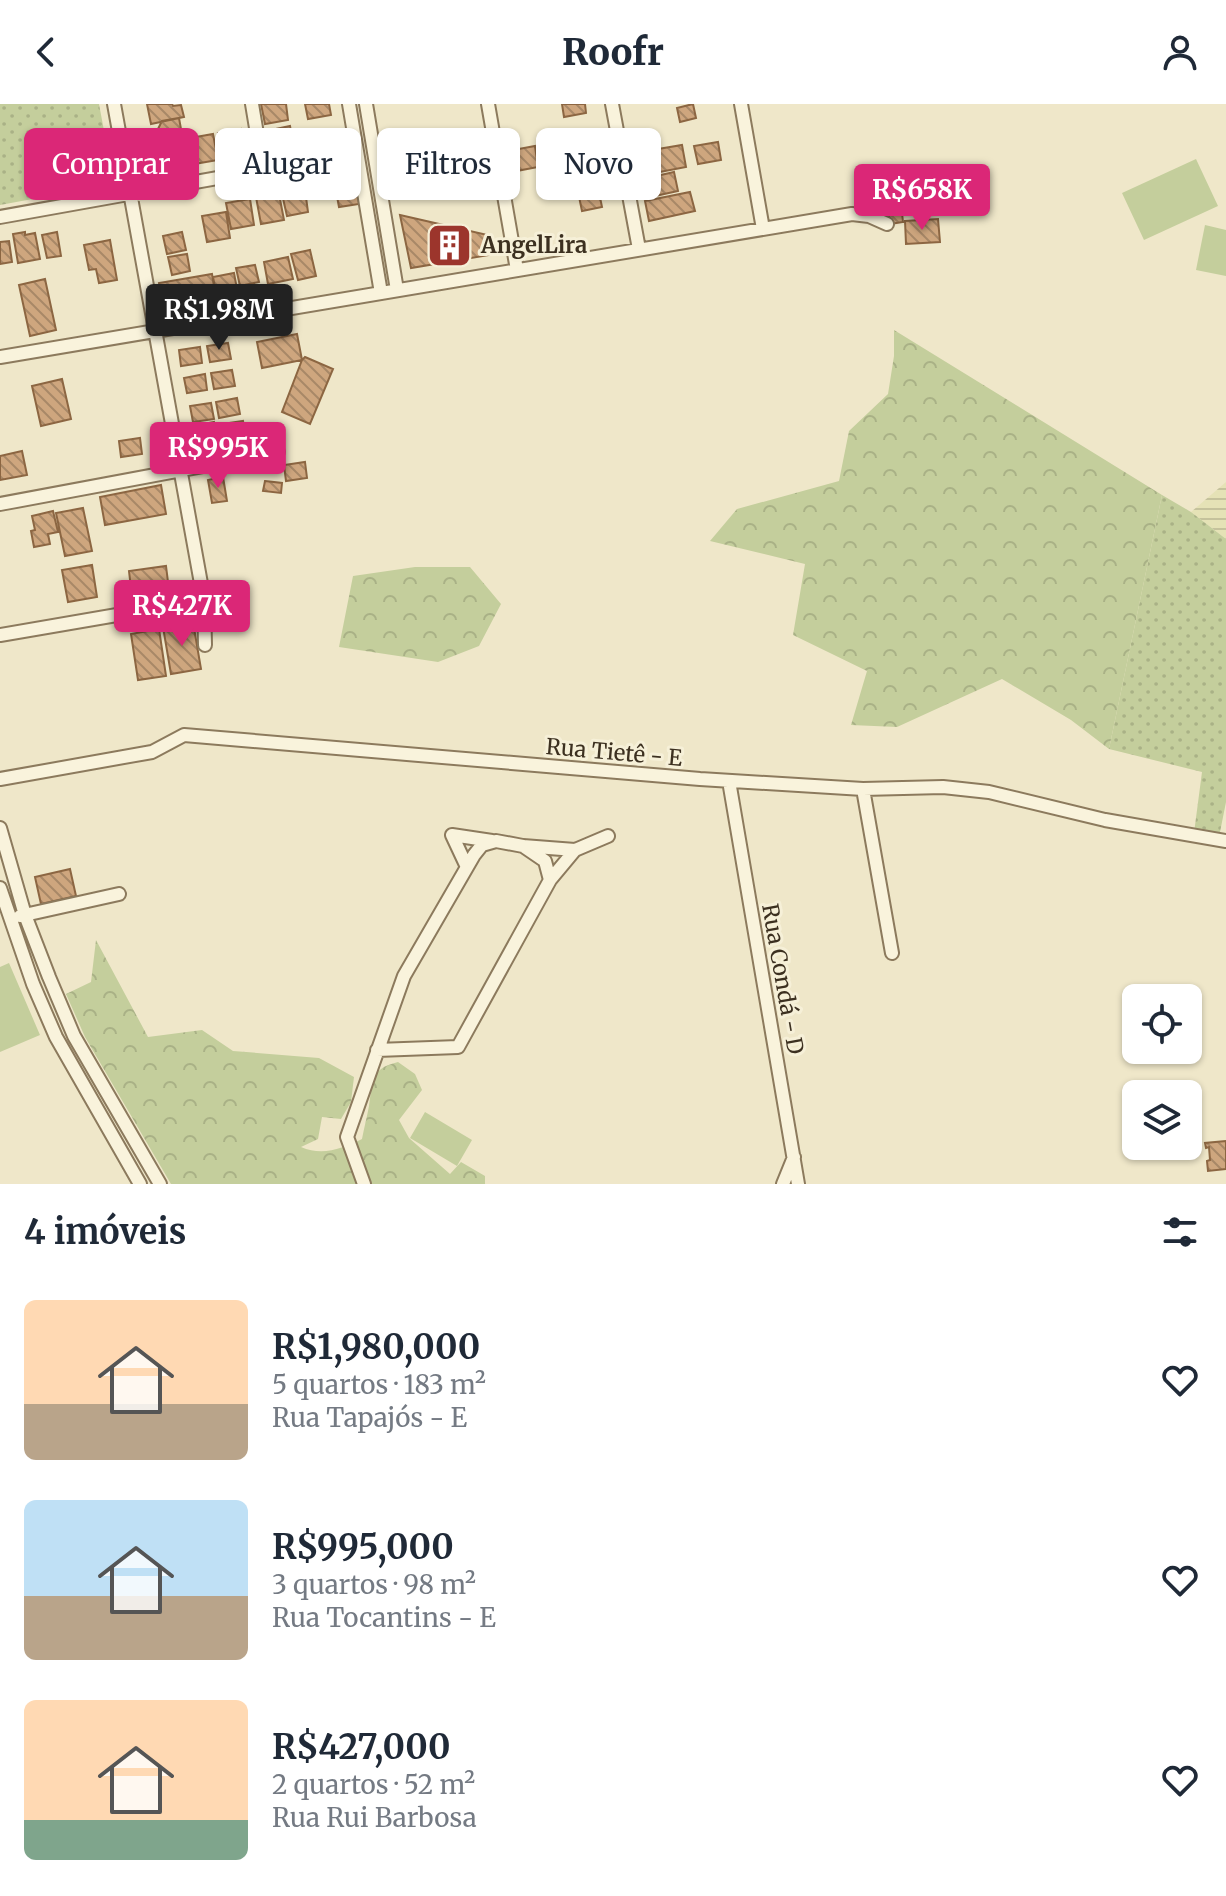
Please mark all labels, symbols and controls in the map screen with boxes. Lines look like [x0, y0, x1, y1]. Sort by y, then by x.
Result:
icon: back [24, 30, 68, 74]
text: Roofr [562, 30, 664, 75]
icon: person [1158, 30, 1202, 74]
chip: Comprar [24, 128, 199, 200]
chip: Alugar [215, 128, 361, 200]
chip: Filtros [377, 128, 520, 200]
chip: Novo [536, 128, 661, 200]
pin: R$658K [857, 164, 987, 232]
text: R$658K [872, 173, 972, 206]
building icon: AngelLira [426, 221, 474, 269]
place label: AngelLira [480, 231, 587, 259]
pin: R$1.98M [145, 284, 293, 352]
text: R$1.98M [164, 293, 274, 326]
pin: R$995K [153, 422, 283, 490]
text: R$995K [168, 431, 268, 464]
pin: R$427K [117, 580, 247, 648]
text: R$427K [132, 589, 232, 622]
street label: Rua Tietê - E [545, 732, 683, 772]
street label: Rua Condá - D [756, 902, 810, 1056]
map controls [1122, 984, 1202, 1160]
button: locate [1122, 984, 1202, 1064]
button: layers [1122, 1080, 1202, 1160]
icon: filters [1158, 1210, 1202, 1254]
text: 4 imóveis [24, 1211, 186, 1253]
text: R$1,980,000 [272, 1326, 480, 1368]
icon: home [88, 1332, 184, 1428]
icon: heart [1158, 1358, 1202, 1402]
text: 5 quartos · 183 m² [272, 1368, 486, 1401]
text: Rua Tapajós - E [272, 1401, 467, 1434]
text: R$995,000 [272, 1526, 454, 1568]
icon: home [88, 1532, 184, 1628]
icon: heart [1158, 1558, 1202, 1602]
text: 3 quartos · 98 m² [272, 1568, 476, 1601]
text: Rua Tocantins - E [272, 1601, 496, 1634]
text: R$427,000 [272, 1726, 450, 1768]
icon: home [88, 1732, 184, 1828]
icon: heart [1158, 1758, 1202, 1802]
text: 2 quartos · 52 m² [272, 1768, 475, 1801]
text: Rua Rui Barbosa [272, 1801, 477, 1834]

